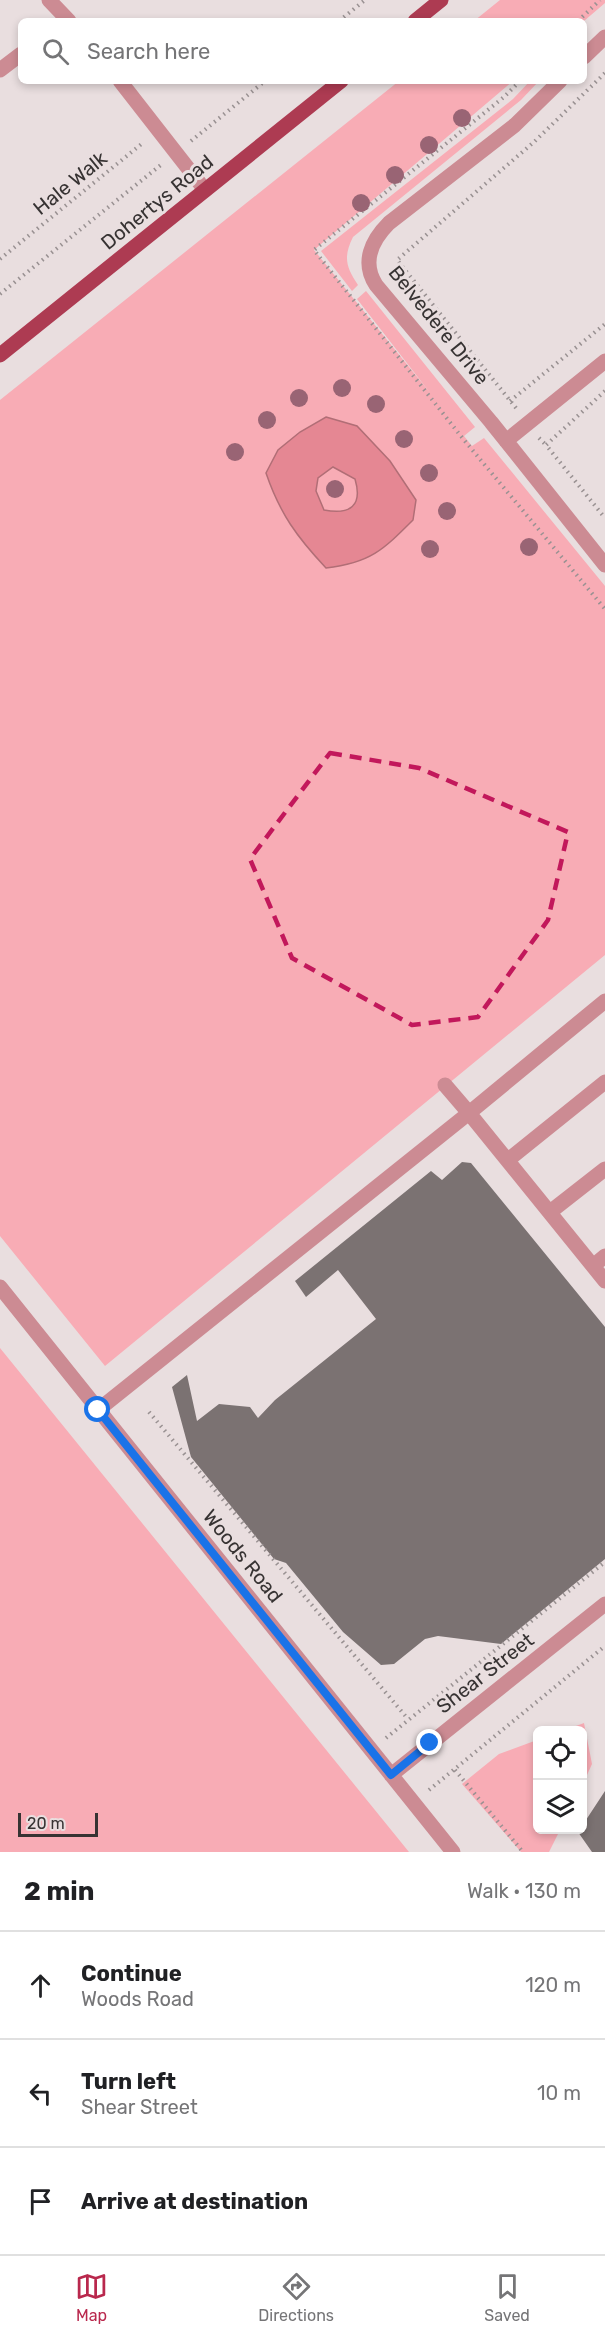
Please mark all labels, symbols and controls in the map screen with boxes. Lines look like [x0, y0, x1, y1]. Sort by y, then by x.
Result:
search box [18, 18, 587, 84]
icon: search [39, 35, 72, 68]
text: Search here [87, 38, 210, 65]
street label: Hale Walk [28, 146, 112, 220]
street label: Dohertys Road [96, 149, 218, 255]
street label: Belvedere Drive [384, 261, 494, 389]
route start [84, 1396, 110, 1422]
street label: Woods Road [198, 1505, 288, 1607]
street label: Shear Street [432, 1628, 539, 1718]
map controls [533, 1726, 587, 1834]
button: locate [533, 1726, 587, 1780]
route end [416, 1729, 442, 1755]
button: layers [533, 1780, 587, 1834]
scale bar [18, 1810, 98, 1838]
text: 20 m [27, 1814, 65, 1833]
text: 2 min [24, 1876, 94, 1907]
text: Walk · 130 m [467, 1879, 581, 1903]
text: Continue [81, 1960, 182, 1987]
icon: ahead [24, 1969, 57, 2002]
text: 120 m [525, 1973, 581, 1997]
text: Woods Road [81, 1987, 194, 2011]
text: Turn left [81, 2068, 176, 2095]
icon: left [24, 2077, 57, 2110]
text: 10 m [537, 2081, 581, 2105]
text: Shear Street [81, 2095, 198, 2119]
icon: arrive [24, 2185, 57, 2218]
text: Arrive at destination [81, 2188, 308, 2215]
tab: Map [75, 2270, 108, 2325]
tab: Directions [258, 2270, 334, 2325]
tab: Saved [484, 2270, 530, 2325]

